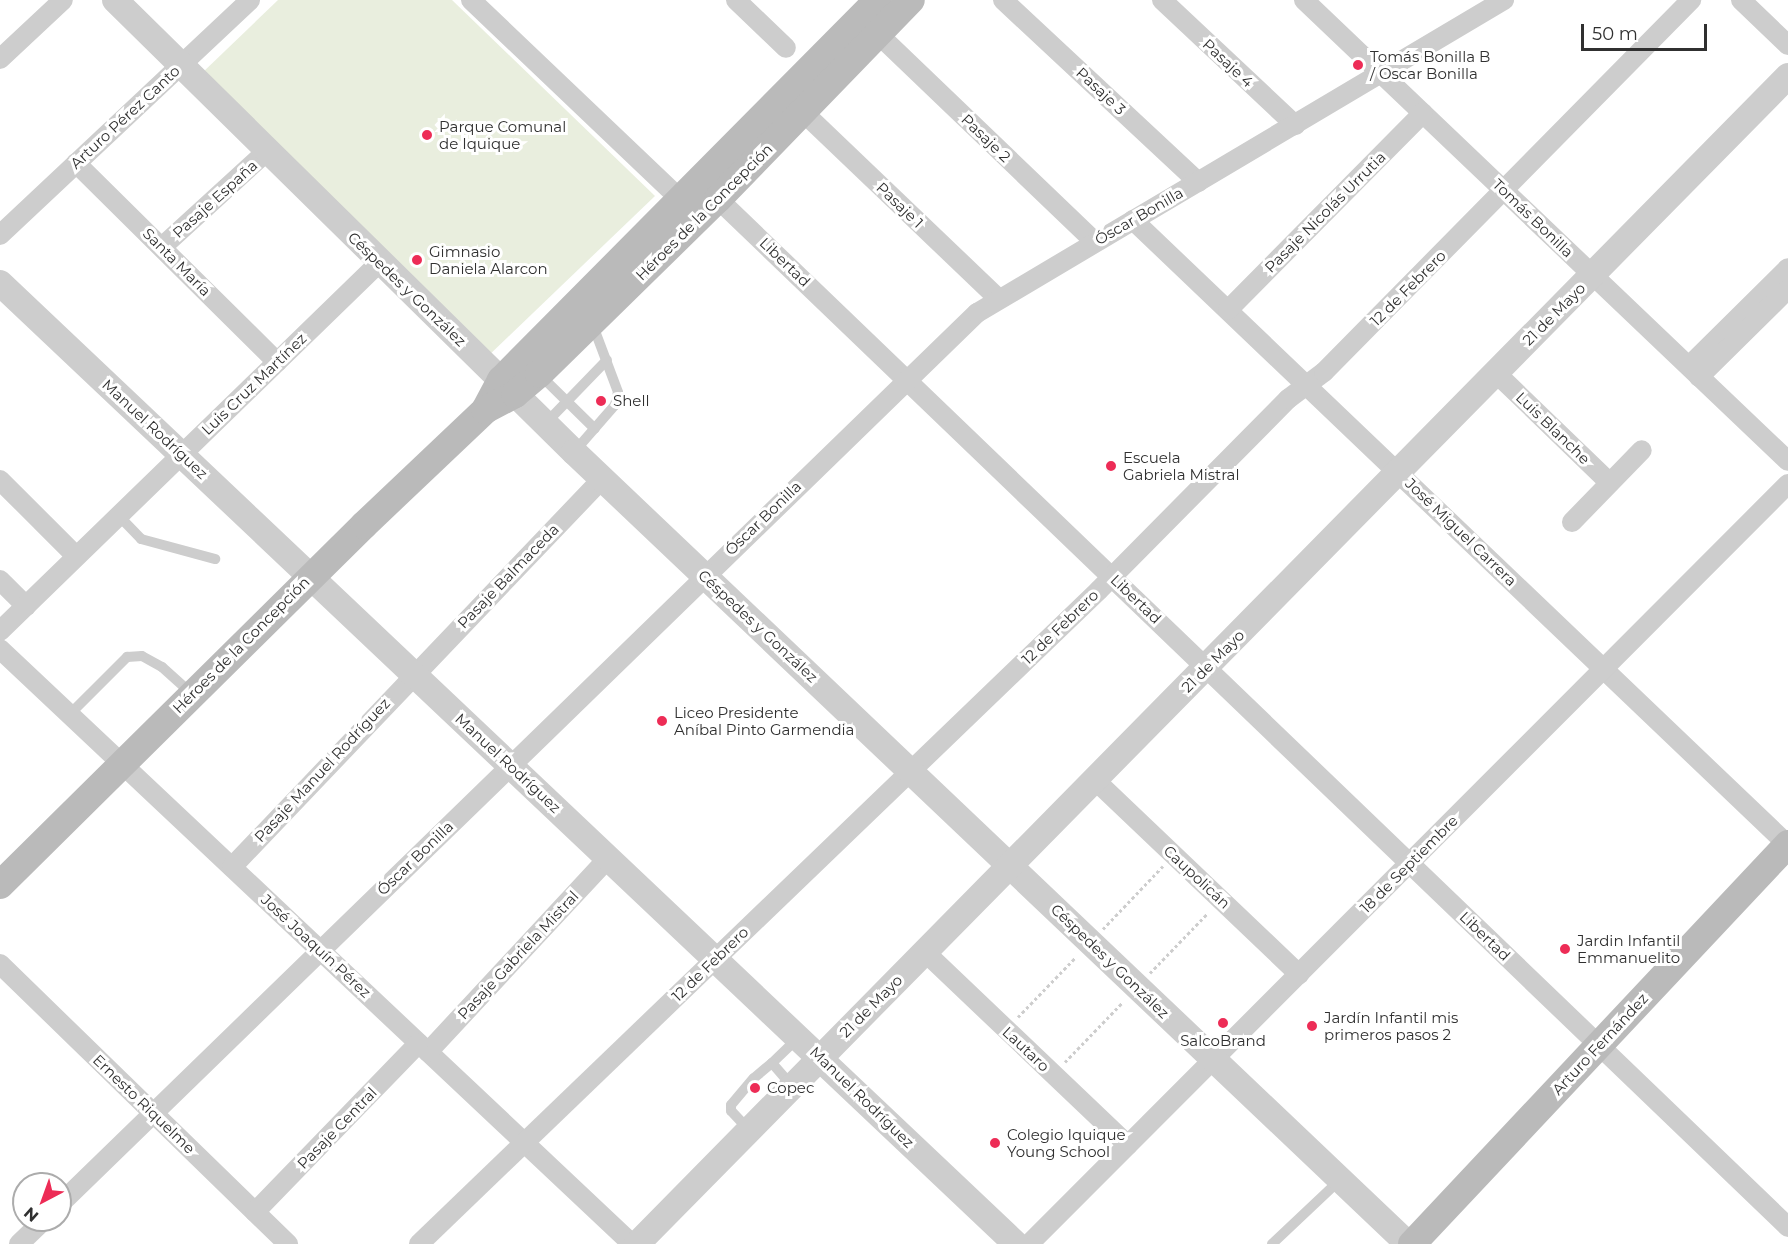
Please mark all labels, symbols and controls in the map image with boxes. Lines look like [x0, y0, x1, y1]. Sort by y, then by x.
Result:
scale bar [1584, 12, 1710, 50]
text: 50 m [1592, 23, 1638, 45]
street label: Pasaje 4 [1199, 35, 1257, 91]
place label: Tomás Bonilla B / Oscar Bonilla [1370, 47, 1490, 82]
marker: Tomás Bonilla B / Oscar Bonilla [1351, 58, 1365, 72]
street label: Arturo Pérez Canto [67, 62, 183, 172]
street label: Pasaje 3 [1073, 64, 1129, 118]
street label: Pasaje 2 [958, 110, 1014, 166]
place label: Parque Comunal de Iquique [439, 117, 566, 152]
marker: Parque Comunal de Iquique [420, 128, 434, 142]
street label: Héroes de la Concepción [632, 140, 776, 284]
street label: Pasaje Nicolás Urrutia [1261, 148, 1389, 276]
street label: Pasaje España [169, 156, 261, 242]
street label: Tomás Bonilla [1489, 175, 1577, 261]
street label: Pasaje 1 [873, 178, 927, 232]
street label: Óscar Bonilla [1092, 183, 1186, 249]
street label: Santa María [139, 224, 215, 300]
street label: Céspedes y González [344, 228, 470, 350]
street label: Libertad [756, 234, 814, 290]
place label: Gimnasio Daniela Alarcon [429, 242, 548, 277]
street label: 12 de Febrero [1366, 246, 1450, 330]
marker: Gimnasio Daniela Alarcon [410, 253, 424, 267]
street label: 21 de Mayo [1519, 279, 1589, 349]
street label: Luis Cruz Martínez [198, 329, 310, 439]
street label: Manuel Rodríguez [98, 375, 212, 483]
street label: Luis Blanche [1512, 388, 1594, 468]
place label: Shell [613, 392, 649, 410]
marker: Shell [594, 394, 608, 408]
place label: Escuela Gabriela Mistral [1123, 448, 1239, 483]
marker: Escuela Gabriela Mistral [1104, 459, 1118, 473]
street label: José Miguel Carrera [1402, 474, 1520, 590]
street label: Óscar Bonilla [721, 477, 805, 559]
street label: Pasaje Balmaceda [454, 520, 562, 632]
street label: Céspedes y González [695, 566, 821, 686]
street label: Libertad [1107, 571, 1165, 627]
street label: Héroes de la Concepción [169, 573, 313, 717]
street label: 12 de Febrero [1018, 586, 1102, 668]
street label: 21 de Mayo [1178, 626, 1248, 696]
street label: Pasaje Manuel Rodríguez [250, 694, 394, 846]
place label: Liceo Presidente Aníbal Pinto Garmendia [674, 703, 854, 738]
street label: Manuel Rodríguez [451, 709, 565, 817]
marker: Liceo Presidente Aníbal Pinto Garmendia [655, 714, 669, 728]
street label: 18 de Septiembre [1356, 811, 1462, 917]
street label: Óscar Bonilla [373, 817, 457, 899]
street label: Caupolicán [1160, 842, 1234, 912]
street label: Pasaje Gabriela Mistral [454, 887, 582, 1023]
street label: José Joaquín Pérez [257, 891, 375, 1001]
street label: Céspedes y González [1047, 900, 1173, 1022]
street label: Libertad [1456, 908, 1514, 964]
street label: 12 de Febrero [668, 923, 752, 1005]
place label: Jardin Infantil Emmanuelito [1577, 931, 1680, 966]
marker: Jardin Infantil Emmanuelito [1558, 942, 1572, 956]
street label: 21 de Mayo [836, 971, 906, 1041]
street label: Arturo Fernández [1548, 989, 1652, 1099]
place label: Jardín Infantil mis primeros pasos 2 [1324, 1008, 1458, 1043]
marker: SalcoBrand [1216, 1016, 1230, 1030]
marker: Jardín Infantil mis primeros pasos 2 [1305, 1019, 1319, 1033]
street label: Lautaro [999, 1023, 1053, 1075]
place label: SalcoBrand [1180, 1032, 1266, 1050]
street label: Manuel Rodríguez [806, 1043, 918, 1151]
street label: Ernesto Riquelme [89, 1051, 199, 1157]
place label: Copec [767, 1079, 814, 1097]
marker: Copec [748, 1081, 762, 1095]
street label: Pasaje Central [294, 1083, 380, 1173]
place label: Colegio Iquique Young School [1007, 1125, 1126, 1160]
marker: Colegio Iquique Young School [988, 1136, 1002, 1150]
north arrow [12, 1172, 72, 1232]
text: N [20, 1203, 42, 1226]

